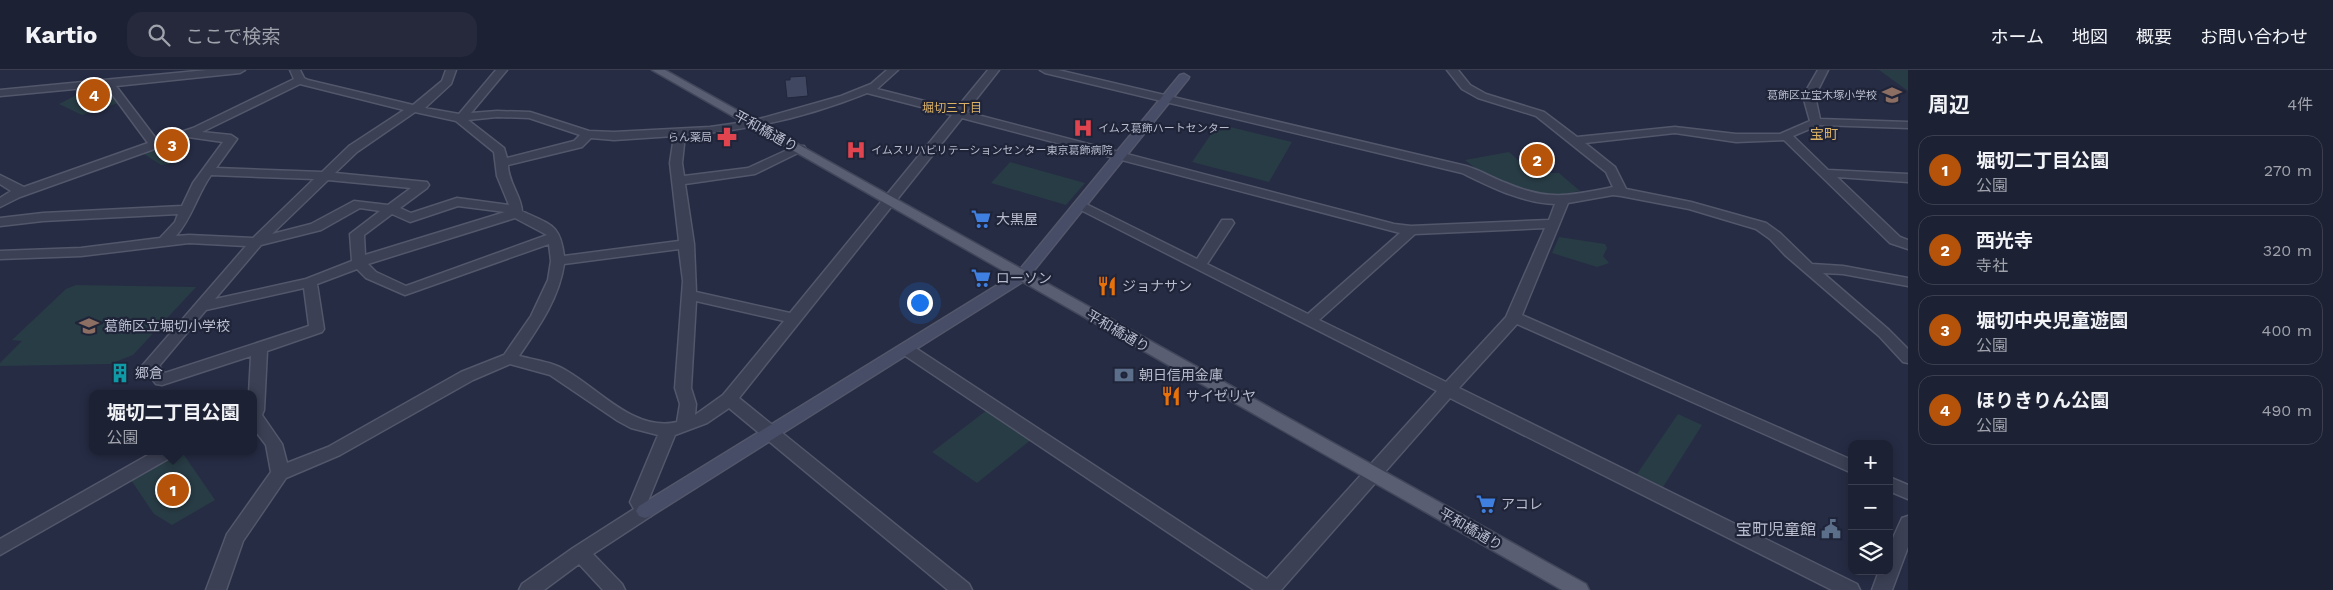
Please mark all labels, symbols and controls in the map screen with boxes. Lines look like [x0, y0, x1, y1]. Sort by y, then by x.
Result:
search box [127, 12, 477, 57]
text: Kartio [25, 21, 97, 49]
icon: search [145, 21, 173, 49]
text: ここで検索 [185, 25, 280, 48]
text: ホーム [1991, 26, 2044, 47]
text: 地図 [2072, 26, 2108, 47]
text: 概要 [2136, 26, 2172, 47]
text: お問い合わせ [2200, 26, 2308, 47]
pin: 4 [78, 76, 110, 114]
school or university icon: 葛飾区立宝木塚小学校 [1881, 84, 1903, 106]
place label: 葛飾区立宝木塚小学校 [1767, 89, 1877, 102]
text: 周辺 [1928, 92, 1970, 117]
text: 4件 [2287, 95, 2313, 114]
district label: 堀切三丁目 [922, 101, 982, 115]
street label: 平和橋通り [732, 107, 800, 155]
hospital icon: イムス葛飾ハートセンター [1072, 117, 1094, 139]
place label: イムス葛飾ハートセンター [1098, 122, 1230, 135]
pin: 3 [156, 126, 188, 164]
pharmacy icon: らん薬局 [716, 126, 738, 148]
district label: 宝町 [1810, 126, 1838, 142]
place label: らん薬局 [668, 131, 712, 144]
hospital icon: イムスリハビリテーションセンター東京葛飾病院 [845, 139, 867, 161]
pin: 2 [1521, 141, 1553, 179]
place label: イムスリハビリテーションセンター東京葛飾病院 [871, 144, 1113, 157]
text: 堀切二丁目公園 [1976, 149, 2109, 172]
text: 1 [1942, 161, 1948, 180]
text: 270 m [2264, 161, 2312, 180]
text: 公園 [1976, 176, 2008, 195]
supermarket icon: 大黒屋 [970, 208, 992, 230]
place label: 大黒屋 [996, 211, 1038, 227]
text: 西光寺 [1976, 229, 2033, 252]
text: 2 [1940, 241, 1950, 260]
text: 320 m [2263, 241, 2312, 260]
text: 寺社 [1976, 256, 2008, 275]
supermarket icon: ローソン [970, 267, 992, 289]
place label: ローソン [996, 270, 1052, 286]
restaurant icon: ジョナサン [1096, 275, 1118, 297]
place label: ジョナサン [1122, 278, 1192, 294]
your location [907, 290, 933, 316]
street label: 平和橋通り [1084, 307, 1152, 355]
text: 堀切中央児童遊園 [1976, 309, 2128, 332]
school or university icon: 葛飾区立堀切小学校 [78, 315, 100, 337]
place label: 葛飾区立堀切小学校 [104, 318, 230, 334]
text: 3 [1940, 321, 1950, 340]
text: 400 m [2262, 321, 2312, 340]
text: 公園 [1976, 336, 2008, 355]
building icon: 郷倉 [109, 362, 131, 384]
bank icon: 朝日信用金庫 [1113, 364, 1135, 386]
place label: 郷倉 [135, 365, 163, 381]
place label: 朝日信用金庫 [1139, 367, 1223, 383]
restaurant icon: サイゼリヤ [1160, 385, 1182, 407]
place label: サイゼリヤ [1186, 388, 1256, 404]
text: ほりきりん公園 [1976, 389, 2109, 412]
popup [89, 390, 257, 455]
text: 堀切二丁目公園 [106, 401, 240, 424]
text: 4 [1940, 401, 1950, 420]
text: 490 m [2262, 401, 2312, 420]
text: 公園 [1976, 416, 2008, 435]
text: 公園 [106, 428, 139, 447]
map controls [1848, 440, 1893, 575]
button: + [1848, 440, 1893, 485]
pin: 1 [157, 471, 189, 509]
button: − [1848, 485, 1893, 530]
supermarket icon: アコレ [1475, 493, 1497, 515]
place label: アコレ [1501, 496, 1543, 512]
street label: 平和橋通り [1437, 505, 1505, 553]
public building icon: 宝町児童館 [1820, 518, 1842, 540]
place label: 宝町児童館 [1736, 520, 1816, 539]
button: layers [1848, 530, 1893, 575]

